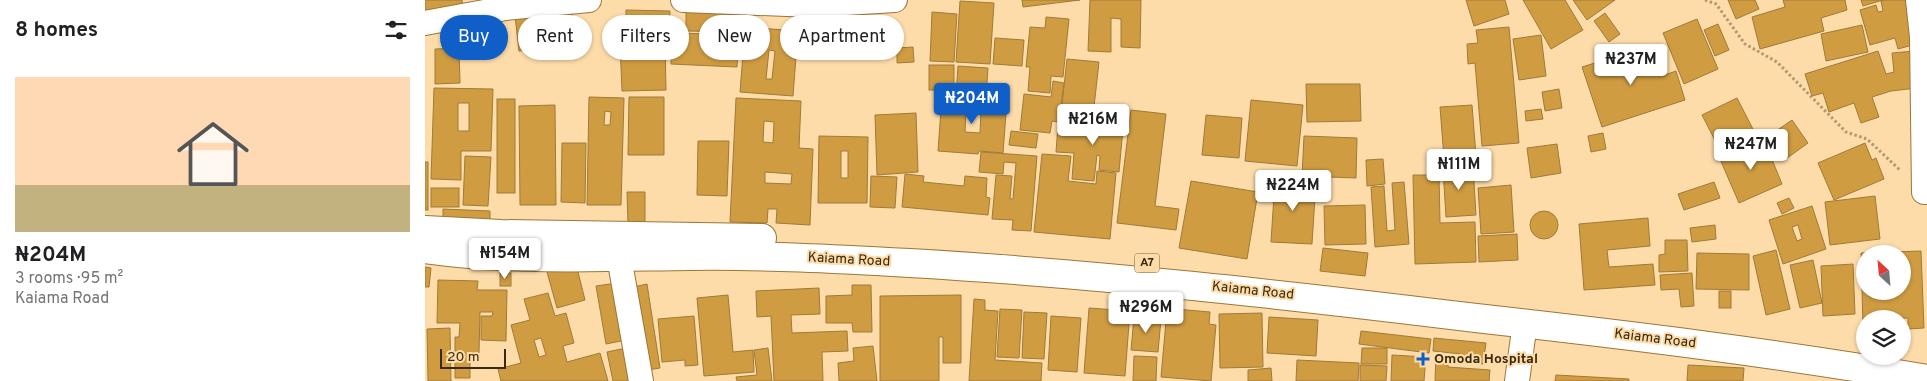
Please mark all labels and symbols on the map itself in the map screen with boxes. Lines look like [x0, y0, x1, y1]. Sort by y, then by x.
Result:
pin: ₦237M [1596, 44, 1666, 86]
pin: ₦204M [937, 82, 1007, 125]
pin: ₦216M [1058, 104, 1128, 146]
pin: ₦247M [1716, 128, 1786, 171]
pin: ₦111M [1424, 148, 1494, 191]
pin: ₦224M [1258, 170, 1328, 212]
pin: ₦154M [470, 238, 540, 280]
north arrow [1856, 245, 1911, 300]
street label: Kaiama Road [807, 249, 891, 271]
road number: A7 [1135, 254, 1159, 272]
street label: Kaiama Road [1211, 278, 1295, 304]
pin: ₦296M [1111, 292, 1181, 334]
street label: Kaiama Road [1613, 326, 1697, 352]
scale bar [440, 346, 506, 369]
place label: Omoda Hospital [1434, 351, 1538, 368]
marker: Omoda Hospital [1416, 352, 1430, 366]

